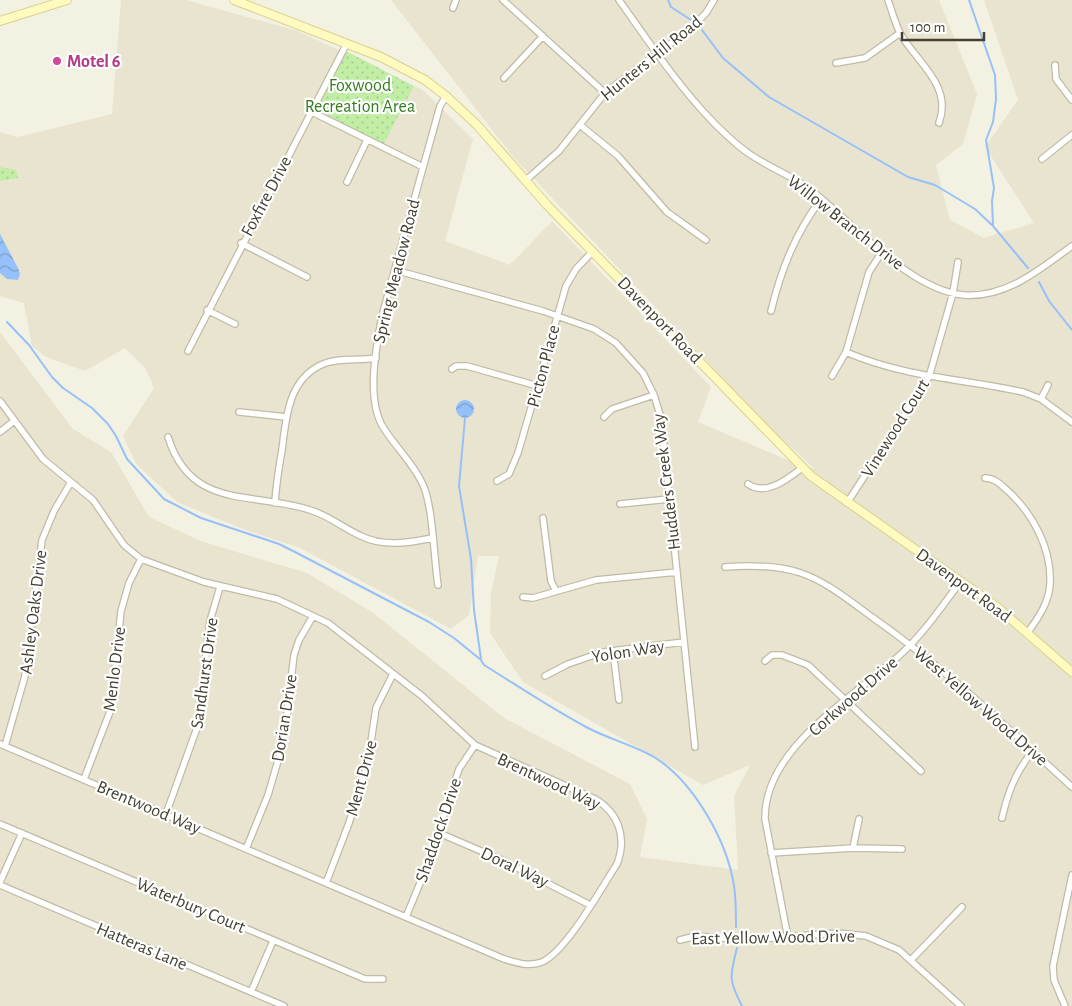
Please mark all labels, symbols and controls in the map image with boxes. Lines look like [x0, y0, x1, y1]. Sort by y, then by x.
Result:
scale bar [902, 10, 984, 42]
street label: Hunters Hill Road [598, 13, 705, 105]
text: 100 m [910, 20, 945, 35]
place label: Motel 6 [67, 53, 121, 71]
marker: Motel 6 [51, 55, 63, 67]
park label: Foxwood Recreation Area [305, 77, 415, 116]
street label: Foxfire Drive [238, 153, 295, 240]
street label: Willow Branch Drive [784, 172, 907, 274]
street label: Spring Meadow Road [370, 197, 424, 345]
street label: Davenport Road [614, 274, 705, 368]
street label: Picton Place [524, 323, 564, 409]
street label: Vinewood Court [858, 376, 933, 481]
street label: Hudders Creek Way [650, 412, 684, 551]
street label: Davenport Road [912, 545, 1014, 626]
street label: Ashley Oaks Drive [17, 549, 51, 675]
street label: Sandhurst Drive [188, 616, 222, 730]
street label: Menlo Drive [101, 626, 129, 712]
street label: Yolon Way [590, 637, 666, 667]
street label: West Yellow Wood Drive [910, 644, 1051, 770]
street label: Corkwood Drive [806, 654, 901, 740]
street label: Dorian Drive [269, 673, 301, 763]
street label: Ment Drive [343, 738, 381, 818]
street label: Brentwood Way [494, 750, 603, 814]
street label: Shaddock Drive [413, 776, 465, 885]
street label: Brentwood Way [94, 778, 204, 838]
street label: Doral Way [478, 844, 552, 892]
street label: Waterbury Court [134, 875, 248, 937]
street label: Hatteras Lane [94, 920, 190, 974]
street label: East Yellow Wood Drive [691, 928, 855, 948]

